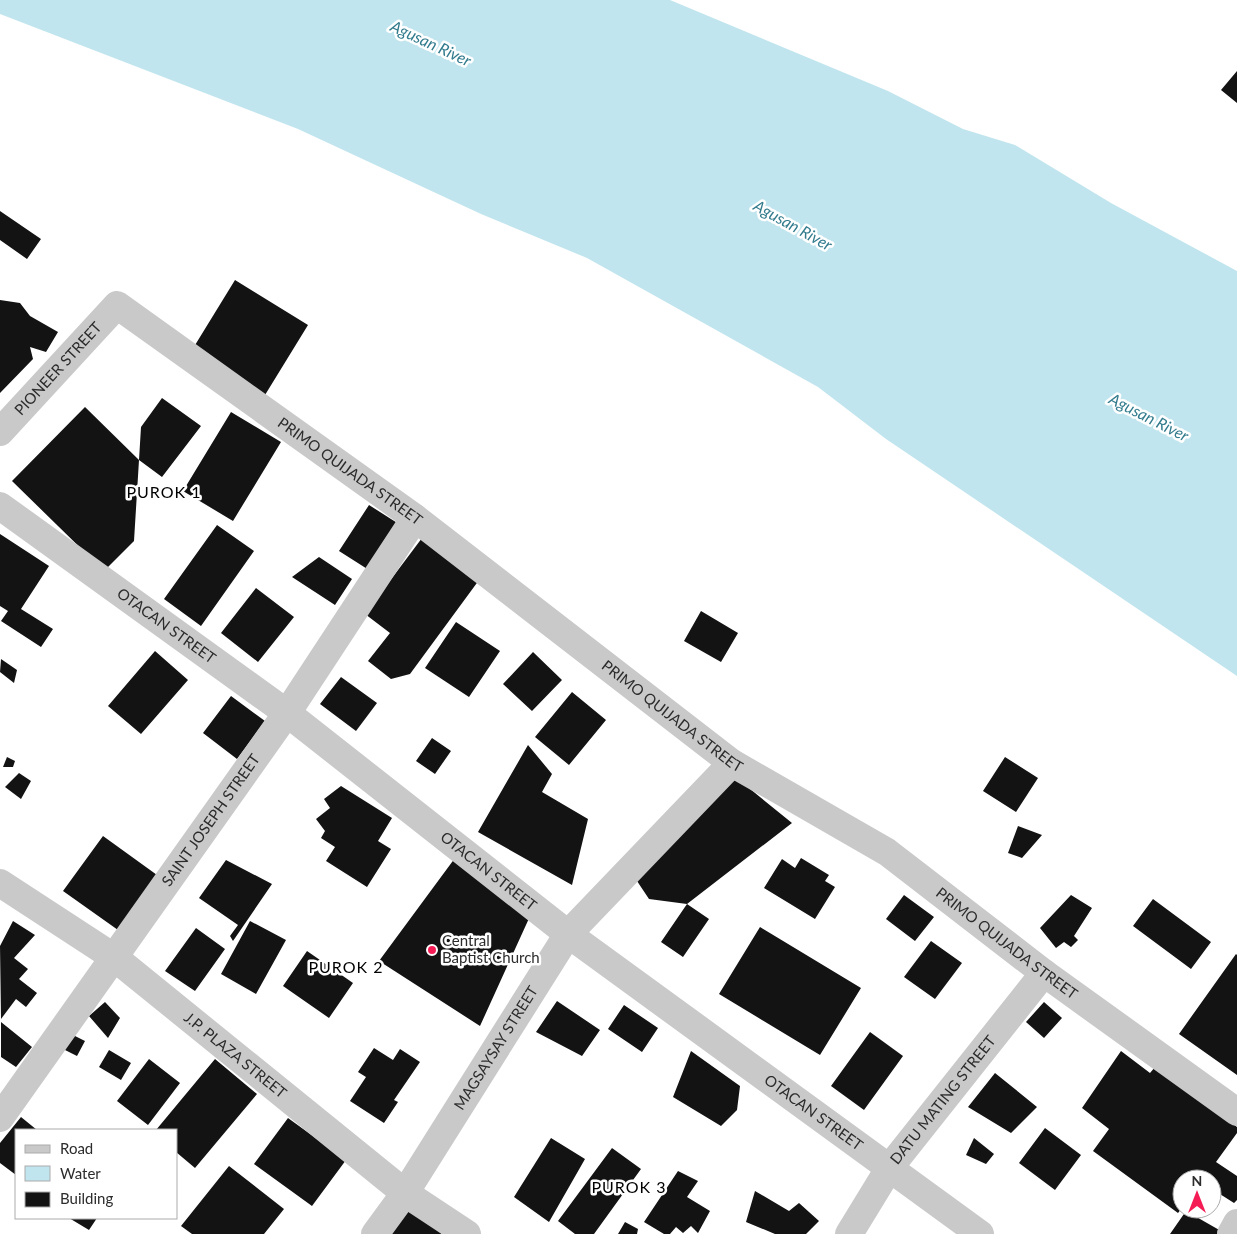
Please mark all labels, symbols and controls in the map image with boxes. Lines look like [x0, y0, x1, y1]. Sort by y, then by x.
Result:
water label: Agusan River [387, 15, 475, 70]
water label: Agusan River [750, 195, 836, 254]
street label: PIONEER STREET [10, 318, 105, 418]
water label: Agusan River [1105, 388, 1193, 445]
street label: PRIMO QUIJADA STREET [275, 413, 427, 528]
district label: PUROK 1 [126, 482, 202, 501]
street label: OTACAN STREET [114, 583, 220, 667]
street label: PRIMO QUIJADA STREET [599, 656, 747, 775]
street label: SAINT JOSEPH STREET [157, 750, 263, 889]
street label: OTACAN STREET [437, 827, 541, 914]
street label: PRIMO QUIJADA STREET [933, 883, 1082, 1002]
place label: Central Baptist Church [442, 931, 540, 966]
marker: Central Baptist Church [426, 944, 438, 956]
district label: PUROK 2 [308, 957, 384, 976]
street label: MAGSAYSAY STREET [450, 982, 541, 1113]
street label: J.P. PLAZA STREET [181, 1008, 291, 1102]
street label: DATU MATING STREET [886, 1031, 999, 1167]
street label: OTACAN STREET [761, 1070, 867, 1154]
legend [15, 1129, 178, 1219]
text: Road [60, 1139, 93, 1157]
text: Water [60, 1164, 101, 1182]
north arrow [1172, 1169, 1222, 1219]
text: N [1192, 1172, 1202, 1189]
district label: PUROK 3 [591, 1177, 667, 1196]
text: Building [60, 1189, 113, 1207]

